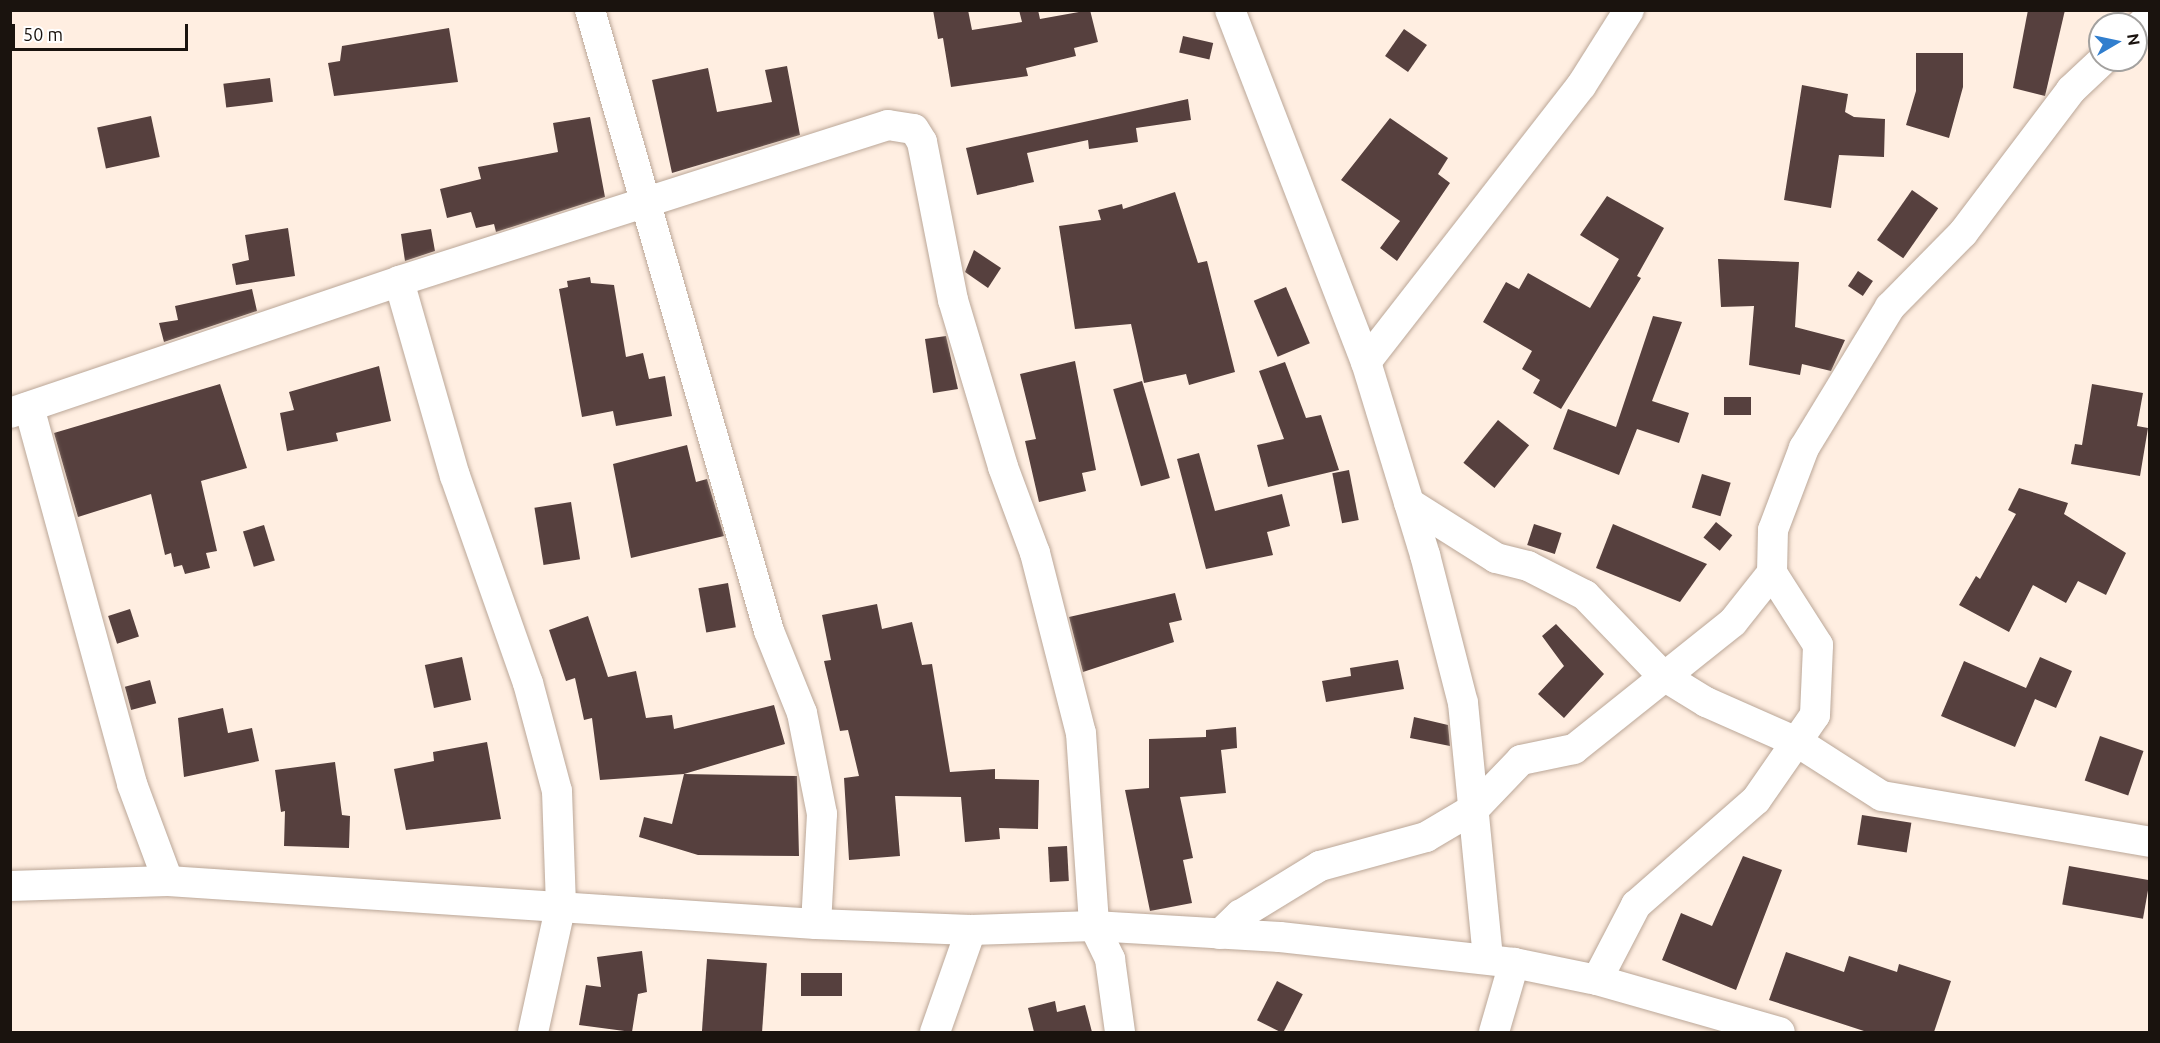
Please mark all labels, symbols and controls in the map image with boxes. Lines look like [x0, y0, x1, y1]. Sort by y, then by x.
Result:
scale bar [15, 12, 190, 50]
north arrow [2088, 12, 2148, 72]
text: 50 m [23, 24, 63, 44]
text: N [2124, 32, 2144, 47]

